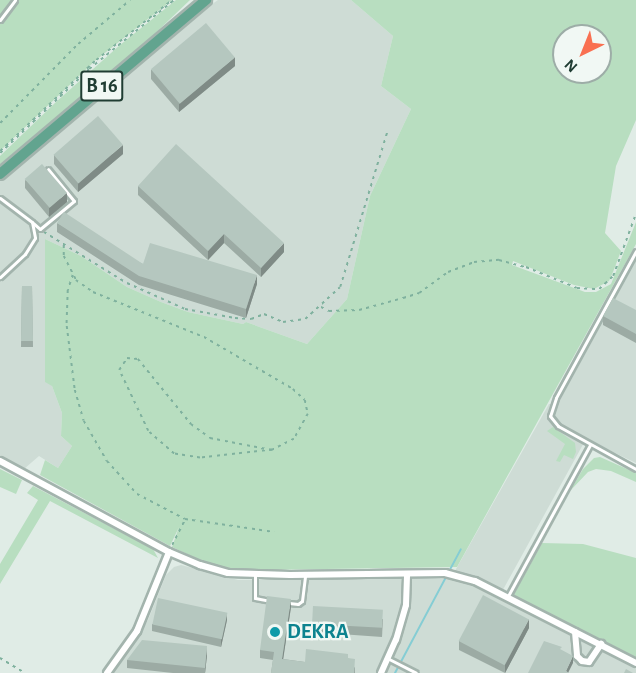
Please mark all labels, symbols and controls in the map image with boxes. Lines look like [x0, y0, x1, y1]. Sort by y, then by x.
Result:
north arrow [552, 24, 612, 84]
text: N [562, 56, 581, 75]
road number: B 16 [80, 69, 124, 103]
place label: DEKRA [287, 619, 349, 645]
marker: DEKRA [268, 625, 282, 639]

